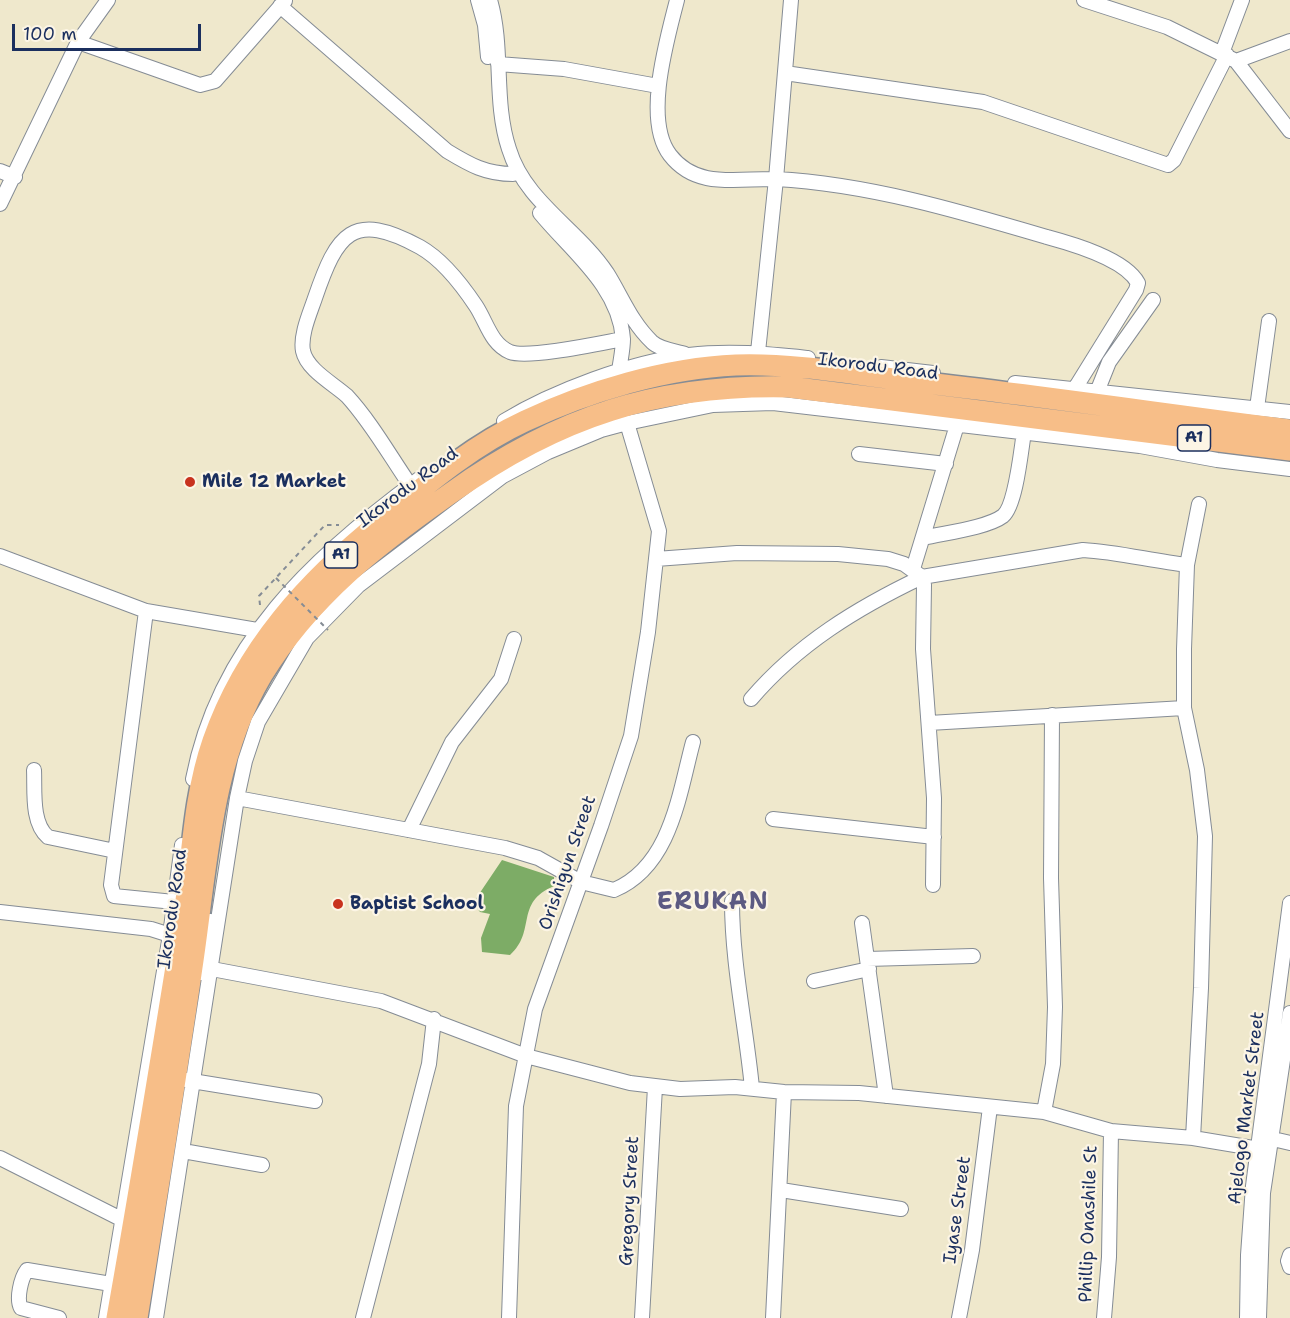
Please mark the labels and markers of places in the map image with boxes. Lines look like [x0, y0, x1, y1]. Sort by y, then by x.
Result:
place label: Mile 12 Market [202, 471, 346, 493]
marker: Mile 12 Market [183, 475, 197, 489]
place label: Baptist School [350, 893, 484, 915]
marker: Baptist School [331, 897, 345, 911]

